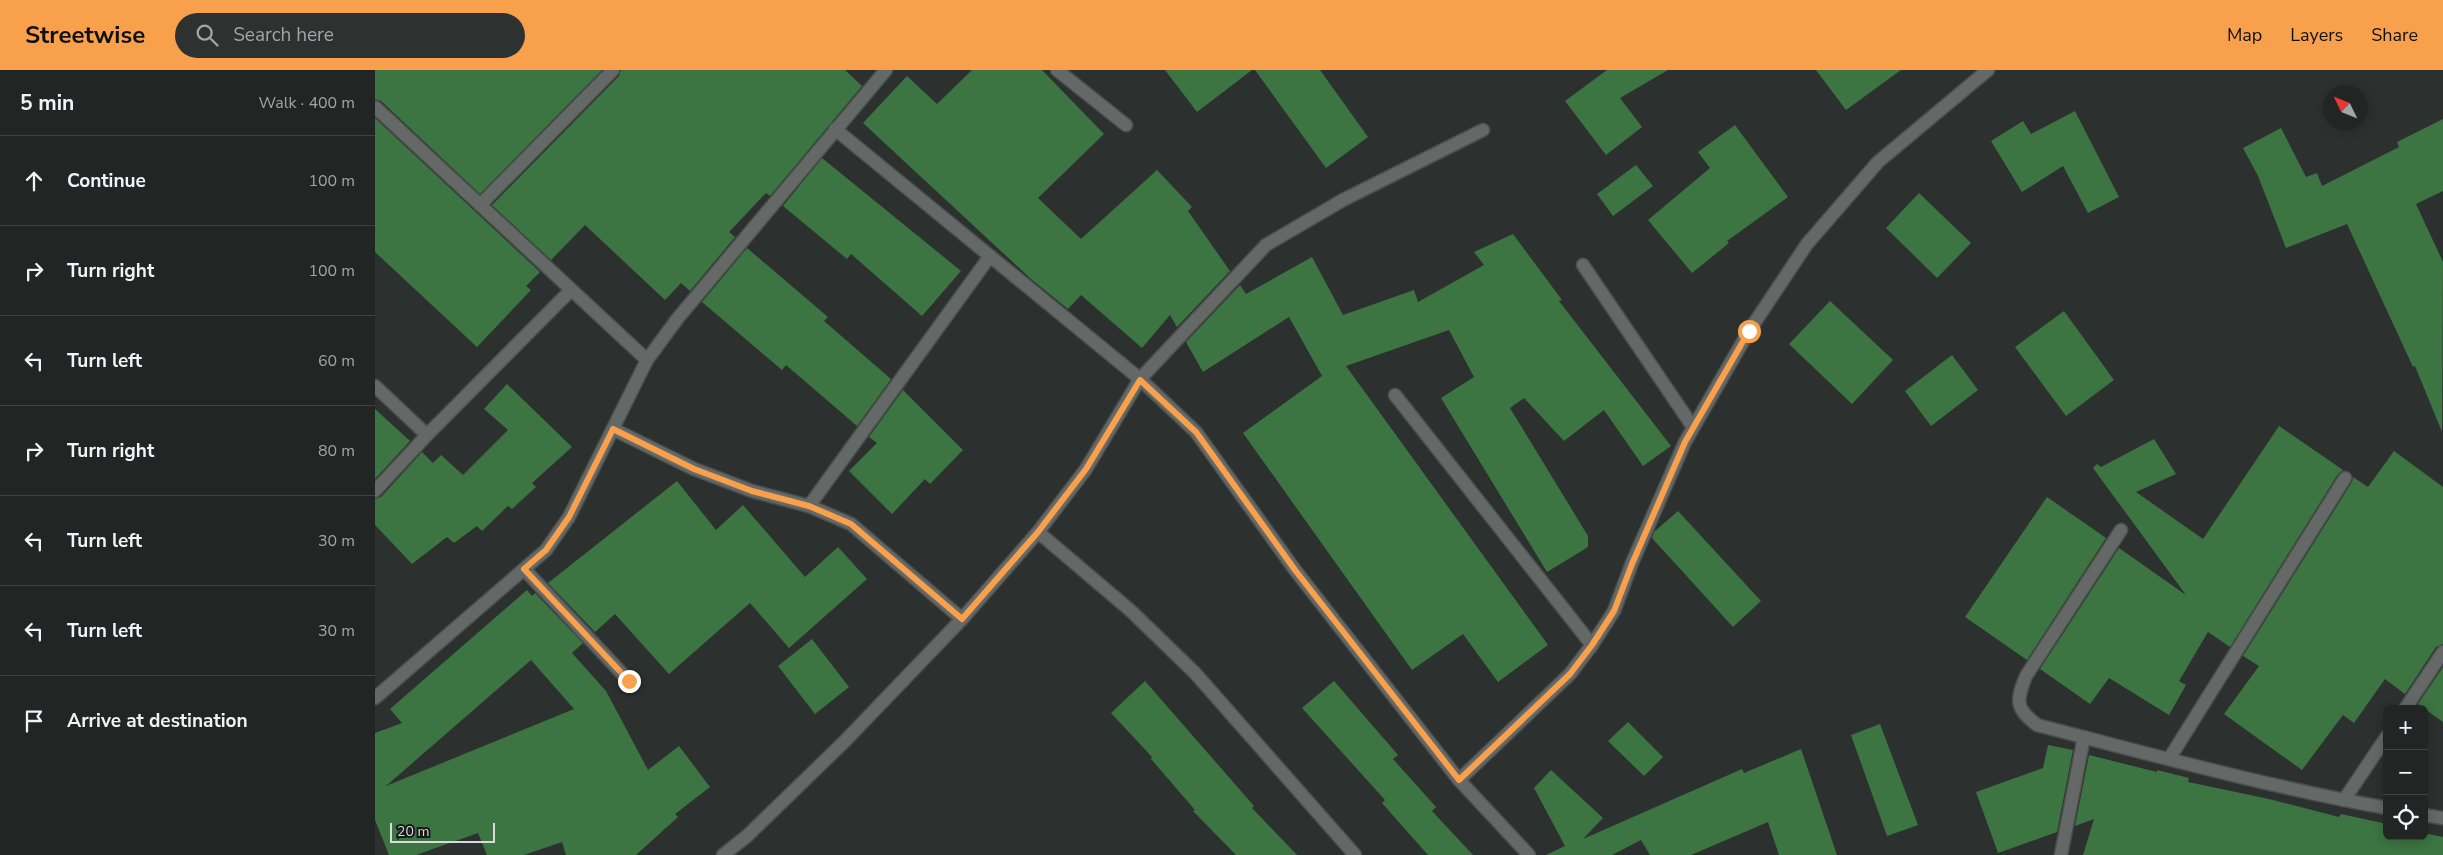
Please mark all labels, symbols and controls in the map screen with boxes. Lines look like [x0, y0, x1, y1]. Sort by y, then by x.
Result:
search box [175, 13, 525, 58]
text: Streetwise [25, 19, 145, 51]
icon: search [193, 21, 221, 49]
text: Search here [233, 22, 334, 48]
text: Map [2227, 23, 2262, 47]
text: Layers [2290, 23, 2343, 47]
text: Share [2371, 23, 2418, 47]
north arrow [2323, 85, 2368, 130]
text: 5 min [20, 89, 74, 117]
text: Walk · 400 m [259, 92, 355, 114]
icon: ahead [20, 167, 48, 195]
text: Continue [67, 168, 146, 194]
text: 100 m [308, 170, 355, 192]
icon: right [20, 257, 48, 285]
text: Turn right [67, 258, 154, 284]
text: 100 m [308, 260, 355, 282]
route start [1738, 320, 1761, 343]
icon: left [20, 347, 48, 375]
text: Turn left [67, 348, 142, 374]
text: 60 m [318, 350, 355, 372]
icon: right [20, 437, 48, 465]
text: Turn right [67, 438, 154, 464]
text: 80 m [318, 440, 355, 462]
icon: left [20, 527, 48, 555]
text: Turn left [67, 528, 142, 554]
text: 30 m [318, 530, 355, 552]
icon: left [20, 617, 48, 645]
text: Turn left [67, 618, 142, 644]
text: 30 m [318, 620, 355, 642]
route end [618, 670, 641, 693]
map controls [2383, 705, 2428, 840]
button: + [2383, 705, 2428, 750]
icon: arrive [20, 707, 48, 735]
text: Arrive at destination [67, 708, 248, 734]
button: − [2383, 750, 2428, 795]
button: locate [2383, 795, 2428, 840]
scale bar [390, 820, 495, 843]
text: 20 m [397, 822, 429, 841]

